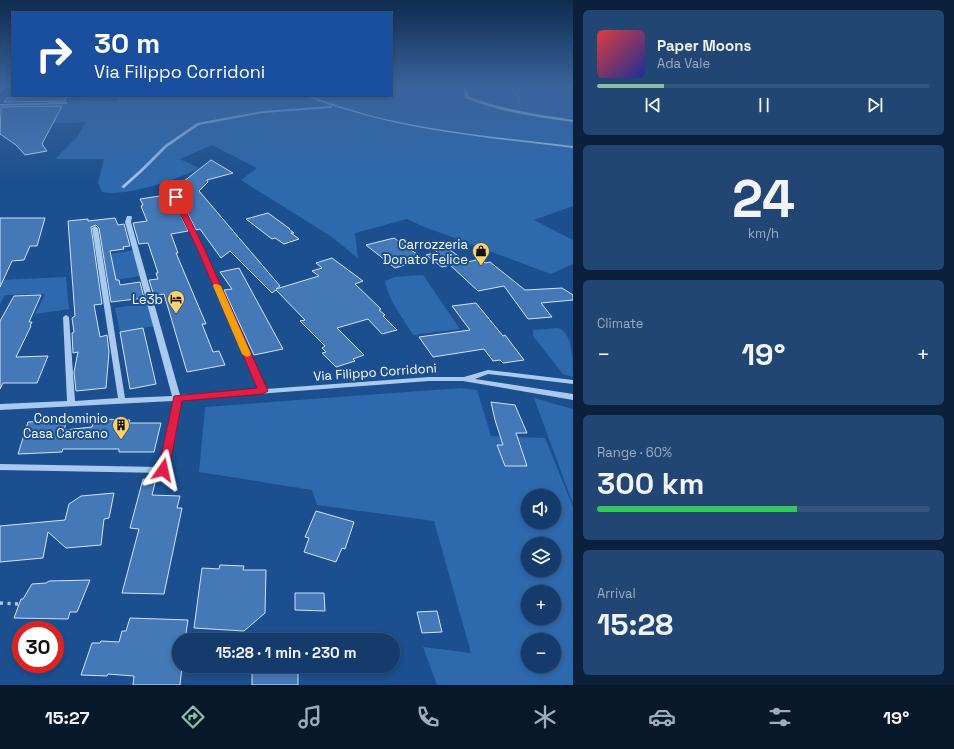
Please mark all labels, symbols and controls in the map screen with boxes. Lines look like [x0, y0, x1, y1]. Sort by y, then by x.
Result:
text: 30 m [94, 25, 160, 61]
icon: right [28, 28, 80, 80]
text: Paper Moons [657, 36, 751, 55]
text: Ada Vale [657, 55, 710, 72]
text: Via Filippo Corridoni [94, 60, 265, 83]
icon: previous [642, 94, 664, 116]
icon: pause [753, 94, 775, 116]
icon: next [864, 94, 886, 116]
text: 24 [732, 166, 795, 232]
pin [159, 180, 193, 214]
icon: arrive [165, 186, 187, 208]
text: km/h [748, 225, 779, 242]
place label: Carrozzeria Donato Felice [383, 236, 469, 268]
shop icon: Carrozzeria Donato Felice [471, 241, 491, 266]
hotel icon: Le3b [166, 289, 186, 314]
place label: Le3b [132, 291, 163, 308]
text: Climate [597, 315, 643, 332]
text: 19° [742, 335, 785, 374]
text: − [597, 340, 611, 368]
text: + [916, 340, 930, 368]
street label: Via Filippo Corridoni [313, 359, 437, 385]
place label: Condominio Casa Carcano [23, 410, 108, 442]
building icon: Condominio Casa Carcano [111, 415, 131, 440]
text: Range · 60% [597, 444, 672, 461]
position arrow [142, 449, 184, 491]
text: 300 km [597, 464, 704, 503]
map controls [521, 489, 561, 673]
button: sound [521, 489, 561, 529]
button: layers [521, 537, 561, 577]
button: + [521, 585, 561, 625]
text: Arrival [597, 585, 636, 602]
text: 15:28 [597, 605, 673, 644]
speed limit sign: 30 [12, 621, 64, 673]
button: − [521, 633, 561, 673]
text: 15:28 · 1 min · 230 m [216, 643, 356, 662]
icon: directions [179, 703, 207, 731]
icon: music [296, 703, 324, 731]
icon: phone [414, 703, 442, 731]
icon: climate [531, 703, 559, 731]
icon: car [648, 703, 676, 731]
icon: filters [766, 703, 794, 731]
text: 15:27 [45, 706, 89, 729]
text: 19° [883, 706, 909, 729]

